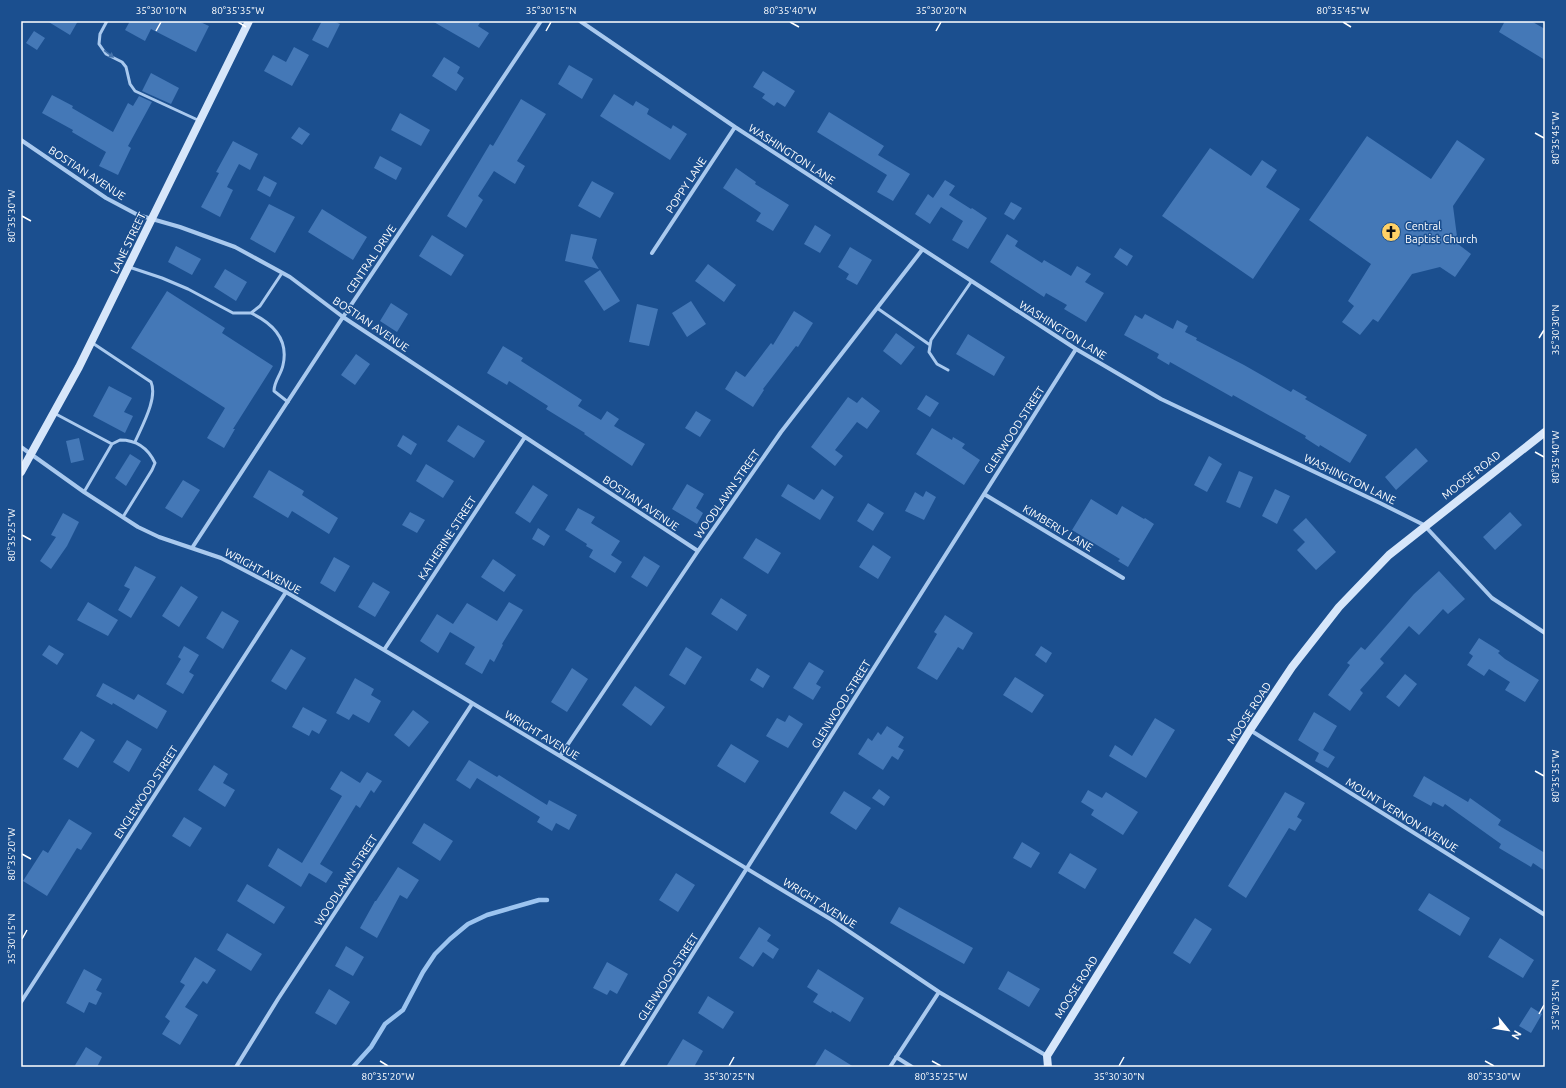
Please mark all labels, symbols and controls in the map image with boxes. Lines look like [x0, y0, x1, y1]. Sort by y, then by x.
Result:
text: 35°30'10"N [136, 5, 186, 16]
text: 80°35'35"W [212, 5, 264, 16]
text: 35°30'15"N [526, 5, 576, 16]
text: 80°35'40"W [764, 5, 816, 16]
text: 35°30'20"N [916, 5, 966, 16]
text: 80°35'45"W [1317, 5, 1369, 16]
one-way arrow [103, 50, 114, 58]
text: 80°35'45"W [1550, 112, 1561, 164]
street label: WASHINGTON LANE [747, 122, 837, 186]
street label: BOSTIAN AVENUE [46, 144, 128, 202]
street label: POPPY LANE [663, 155, 709, 215]
text: 80°35'30"W [6, 190, 17, 242]
street label: LANE STREET [108, 210, 148, 276]
place label: Central Baptist Church [1405, 220, 1478, 245]
church icon: Central Baptist Church [1380, 221, 1402, 243]
street label: CENTRAL DRIVE [344, 223, 398, 295]
street label: BOSTIAN AVENUE [331, 294, 411, 354]
street label: WASHINGTON LANE [1017, 298, 1109, 362]
text: 35°30'30"N [1550, 305, 1561, 355]
street label: GLENWOOD STREET [981, 384, 1047, 476]
text: 80°35'40"W [1550, 431, 1561, 483]
street label: WOODLAWN STREET [692, 447, 762, 541]
street label: MOOSE ROAD [1439, 448, 1503, 502]
street label: WASHINGTON LANE [1302, 452, 1398, 506]
street label: BOSTIAN AVENUE [601, 473, 681, 533]
street label: KATHERINE STREET [416, 494, 478, 582]
street label: KIMBERLY LANE [1021, 502, 1095, 554]
text: 80°35'25"W [6, 509, 17, 561]
street label: WRIGHT AVENUE [223, 546, 303, 596]
street label: GLENWOOD STREET [809, 658, 873, 750]
street label: MOOSE ROAD [1225, 680, 1274, 746]
street label: WRIGHT AVENUE [503, 708, 581, 762]
street label: ENGLEWOOD STREET [112, 744, 180, 840]
text: 80°35'35"W [1550, 750, 1561, 802]
street label: MOUNT VERNON AVENUE [1344, 775, 1460, 855]
text: 80°35'20"W [6, 828, 17, 880]
street label: WOODLAWN STREET [312, 832, 380, 928]
street label: WRIGHT AVENUE [781, 875, 859, 931]
text: 35°30'15"N [6, 914, 17, 964]
street label: GLENWOOD STREET [635, 931, 701, 1023]
street label: MOOSE ROAD [1052, 953, 1100, 1020]
text: 35°30'35"N [1550, 980, 1561, 1030]
north arrow [1488, 1010, 1528, 1050]
text: N [1509, 1028, 1524, 1042]
text: 80°35'20"W [362, 1071, 414, 1082]
text: 35°30'25"N [704, 1071, 754, 1082]
text: 80°35'25"W [915, 1071, 967, 1082]
text: 35°30'30"N [1094, 1071, 1144, 1082]
text: 80°35'30"W [1468, 1071, 1520, 1082]

